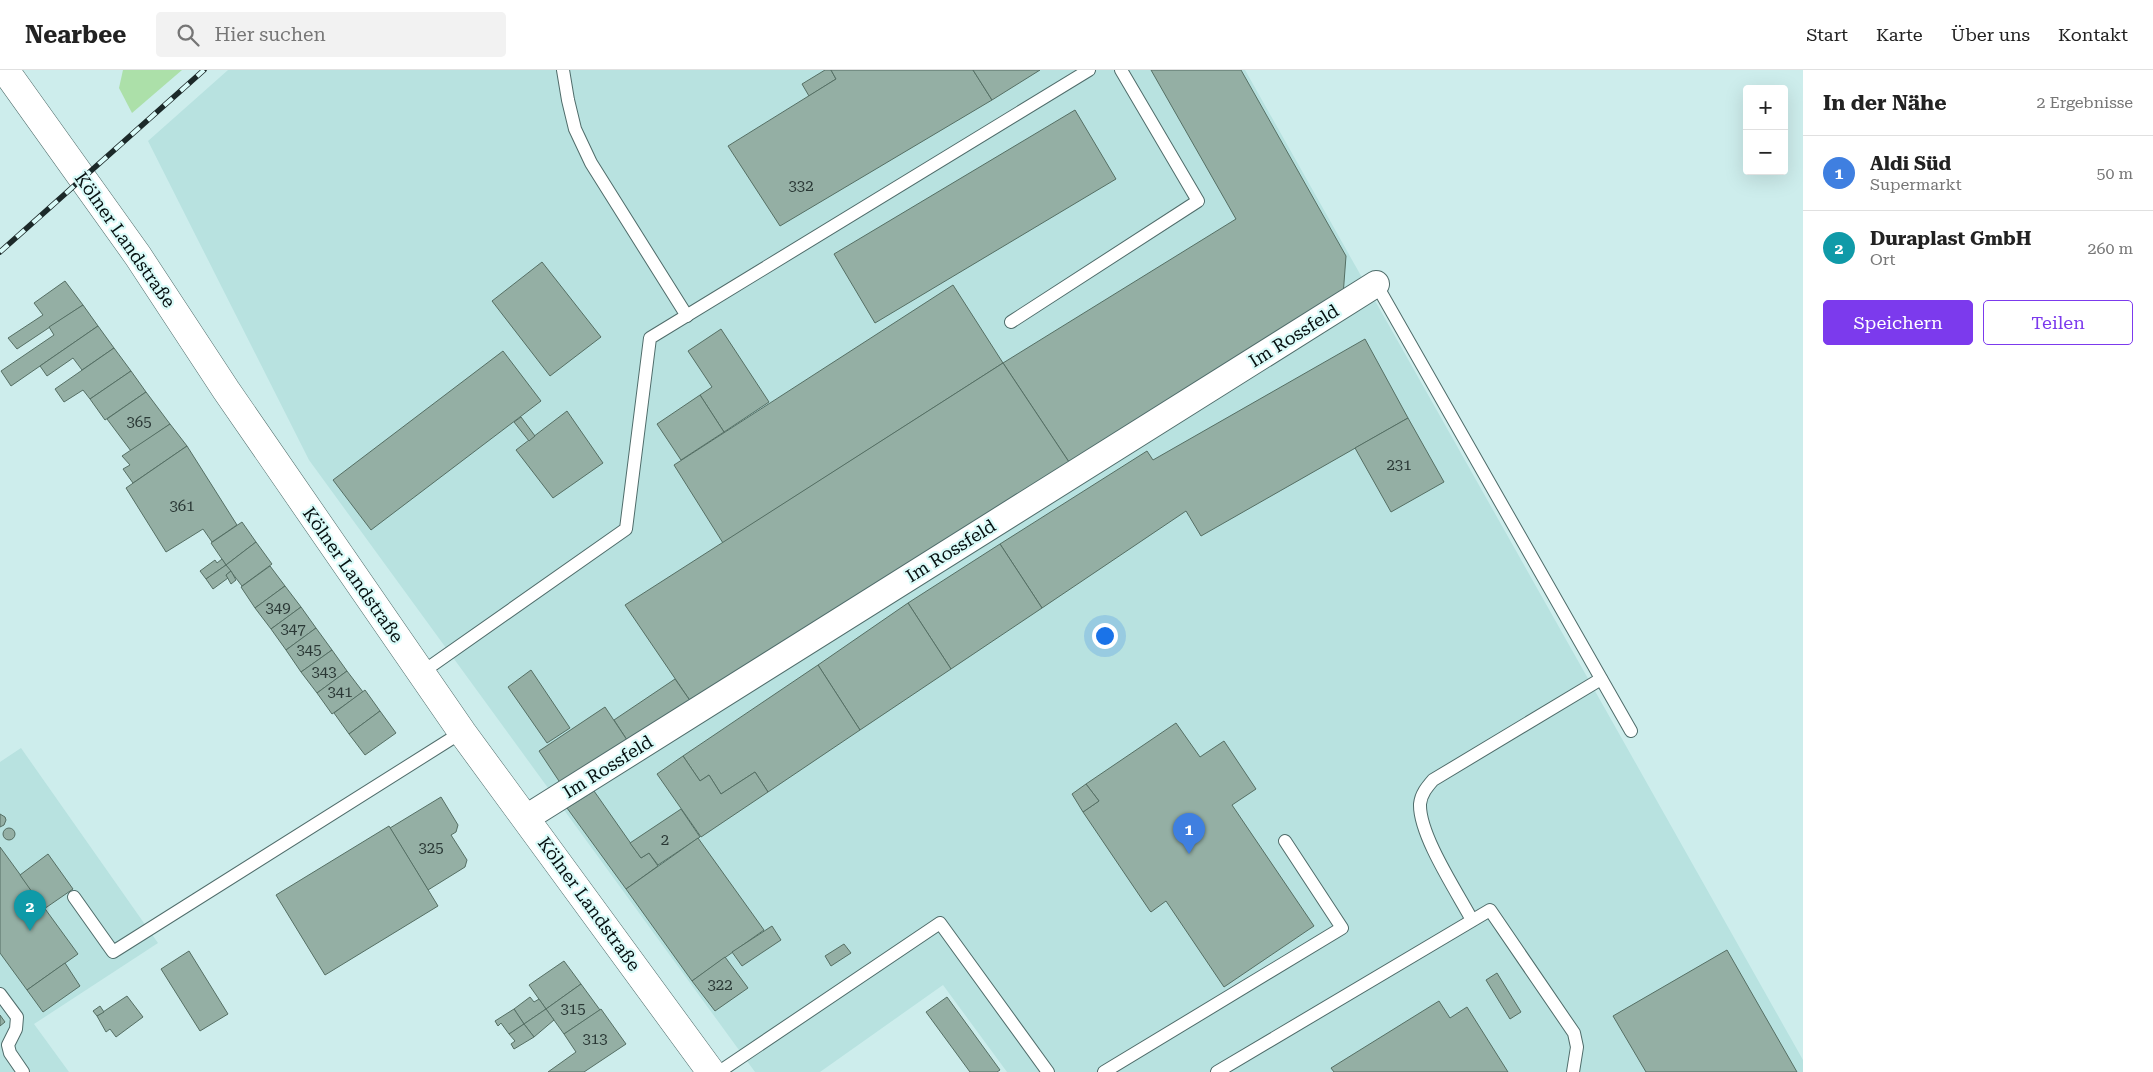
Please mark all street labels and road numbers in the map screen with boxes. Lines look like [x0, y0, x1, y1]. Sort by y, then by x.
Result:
street label: Kölner Landstraße [71, 168, 180, 312]
street label: Im Rossfeld [1245, 300, 1343, 371]
street label: Kölner Landstraße [299, 503, 408, 647]
street label: Im Rossfeld [902, 515, 1000, 586]
street label: Im Rossfeld [559, 731, 657, 802]
street label: Kölner Landstraße [534, 833, 645, 975]

